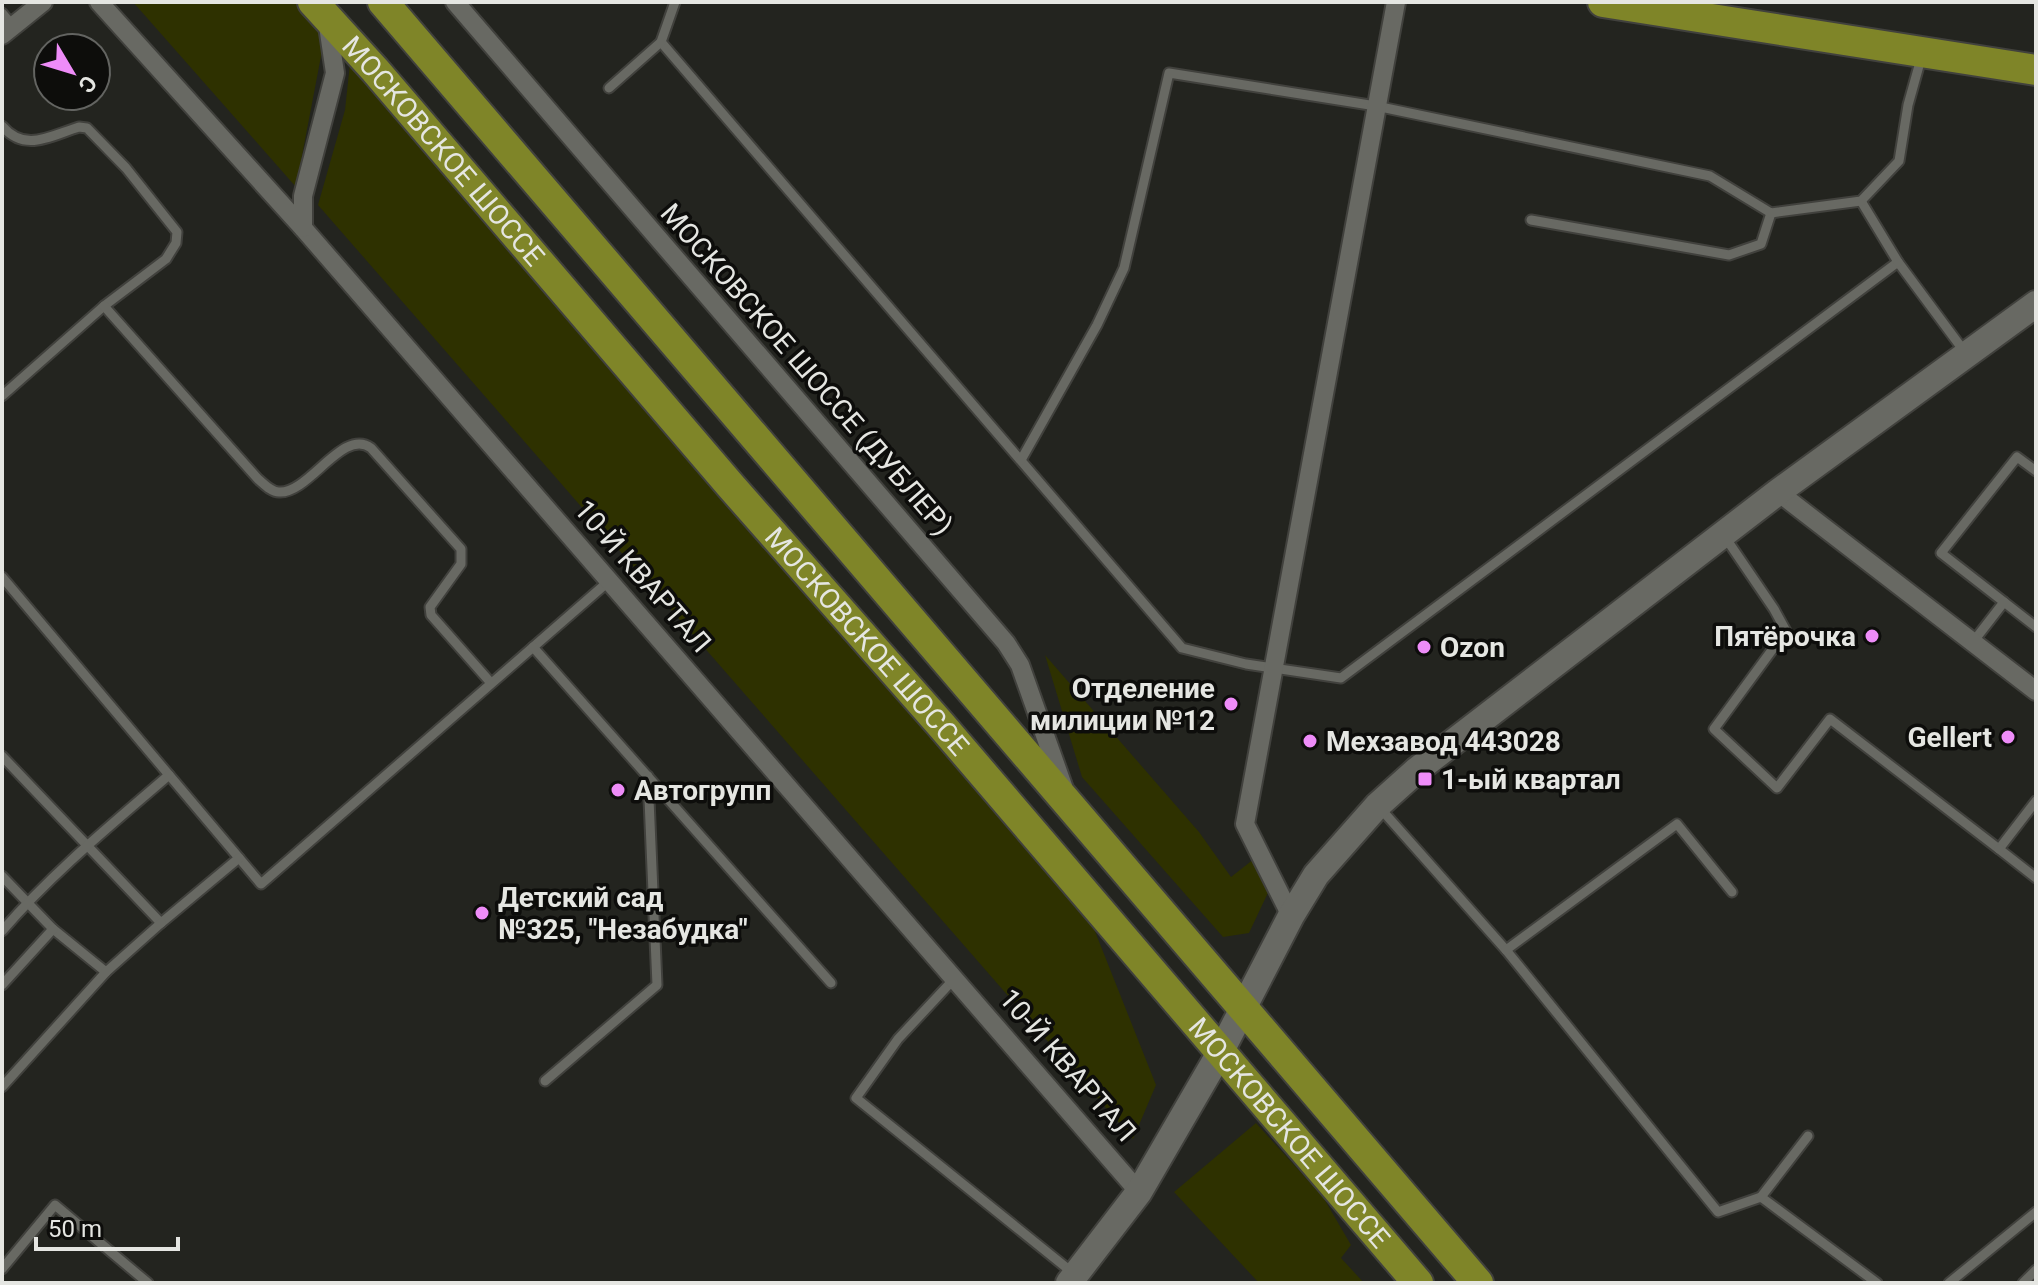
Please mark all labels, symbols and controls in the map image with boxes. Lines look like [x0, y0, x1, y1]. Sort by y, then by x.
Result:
street label: МОСКОВСКОЕ ШОССЕ [335, 30, 551, 273]
north arrow [32, 32, 112, 112]
text: С [73, 71, 102, 97]
street label: МОСКОВСКОЕ ШОССЕ (ДУБЛЕР) [654, 197, 960, 542]
street label: 10-Й КВАРТАЛ [567, 493, 718, 659]
street label: МОСКОВСКОЕ ШОССЕ [758, 521, 976, 762]
place label: Пятёрочка [1714, 620, 1856, 653]
marker: Пятёрочка [1863, 627, 1881, 645]
place label: Ozon [1440, 631, 1505, 664]
marker: Ozon [1415, 638, 1433, 656]
place label: Отделение милиции №12 [1030, 672, 1215, 737]
marker: Отделение милиции №12 [1222, 695, 1240, 713]
place label: Gellert [1907, 721, 1992, 754]
place label: Мехзавод 443028 [1326, 725, 1561, 758]
marker: Gellert [1999, 728, 2017, 746]
marker: Мехзавод 443028 [1301, 732, 1319, 750]
place label: 1-ый квартал [1441, 763, 1621, 796]
marker: 1-ый квартал [1416, 770, 1434, 788]
place label: Автогрупп [634, 774, 771, 807]
marker: Автогрупп [609, 781, 627, 799]
place label: Детский сад №325, "Незабудка" [498, 881, 748, 946]
marker: Детский сад №325, "Незабудка" [473, 904, 491, 922]
street label: 10-Й КВАРТАЛ [992, 982, 1143, 1148]
street label: МОСКОВСКОЕ ШОССЕ [1182, 1011, 1397, 1255]
scale bar [36, 1201, 178, 1251]
text: 50 m [48, 1215, 102, 1243]

